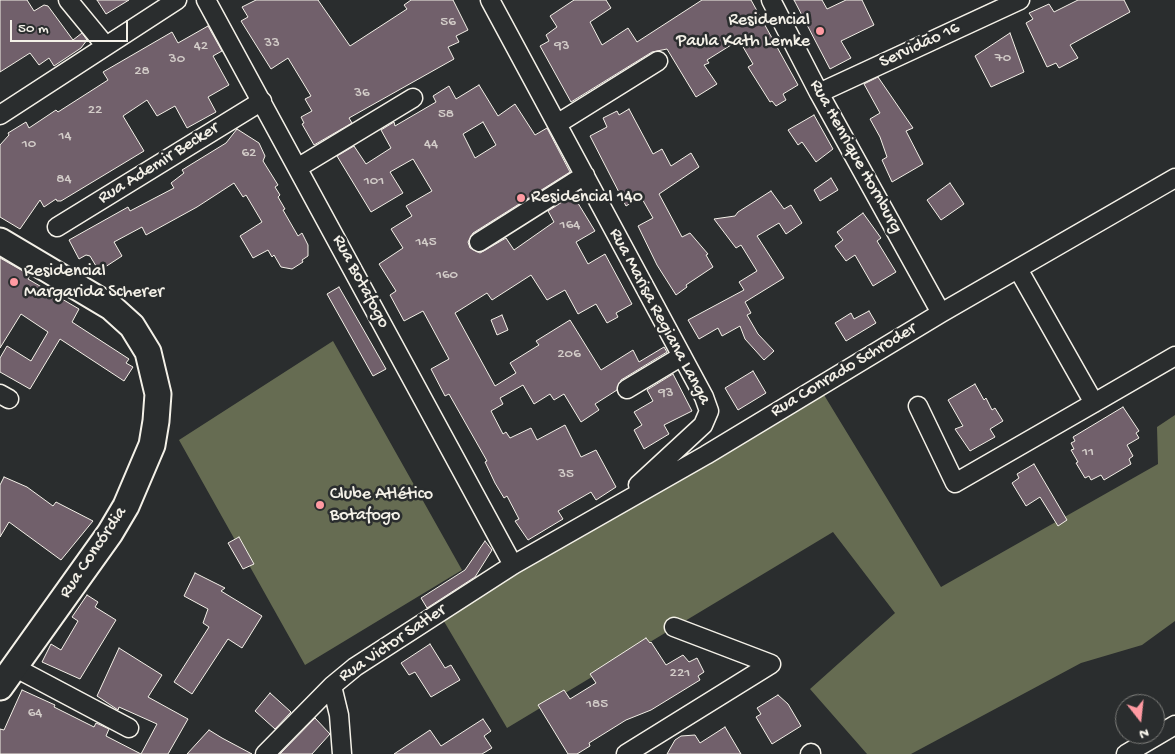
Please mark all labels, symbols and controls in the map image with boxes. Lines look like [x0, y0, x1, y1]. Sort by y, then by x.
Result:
scale bar [12, 10, 130, 42]
place label: Residencial Paula Kath Lemke [676, 10, 810, 52]
house number: 56 [440, 14, 456, 32]
street label: Servidão 16 [876, 18, 964, 74]
text: 50 m [18, 20, 49, 38]
marker: Residencial Paula Kath Lemke [814, 25, 826, 37]
house number: 33 [264, 35, 280, 53]
house number: 42 [194, 38, 208, 56]
house number: 93 [554, 38, 570, 56]
house number: 70 [995, 50, 1011, 68]
house number: 30 [169, 51, 185, 69]
house number: 28 [134, 63, 150, 81]
street label: Rua Henrique Hornburg [804, 76, 906, 238]
house number: 36 [354, 85, 370, 103]
house number: 22 [88, 102, 102, 120]
house number: 58 [438, 106, 454, 124]
street label: Rua Ademir Becker [95, 118, 223, 210]
house number: 14 [58, 128, 72, 146]
house number: 10 [22, 136, 36, 154]
house number: 44 [424, 136, 438, 154]
house number: 62 [242, 145, 256, 163]
house number: 84 [56, 171, 72, 189]
house number: 101 [364, 173, 384, 191]
place label: Residencial 140 [531, 187, 643, 209]
marker: Residencial 140 [515, 192, 527, 204]
house number: 164 [560, 217, 580, 235]
street label: Rua Marisa Regiana Langa [603, 225, 715, 409]
street label: Rua Botafogo [326, 232, 394, 332]
house number: 145 [415, 234, 437, 252]
place label: Residencial Margarida Scherer [24, 261, 164, 304]
house number: 160 [436, 267, 458, 285]
marker: Residencial Margarida Scherer [8, 276, 20, 288]
street label: Rua Conrado Schroder [767, 319, 921, 423]
house number: 206 [557, 346, 581, 364]
house number: 93 [658, 385, 674, 403]
house number: 11 [1082, 444, 1094, 462]
house number: 35 [558, 466, 574, 484]
place label: Clube Atlético Botafogo [330, 484, 433, 526]
marker: Clube Atlético Botafogo [314, 499, 326, 511]
street label: Rua Concórdia [55, 503, 133, 603]
street label: Rua Victor Satler [335, 600, 451, 688]
house number: 221 [670, 665, 690, 683]
north arrow [1115, 694, 1165, 744]
house number: 185 [586, 696, 608, 714]
house number: 64 [28, 705, 42, 723]
text: N [1137, 724, 1151, 742]

